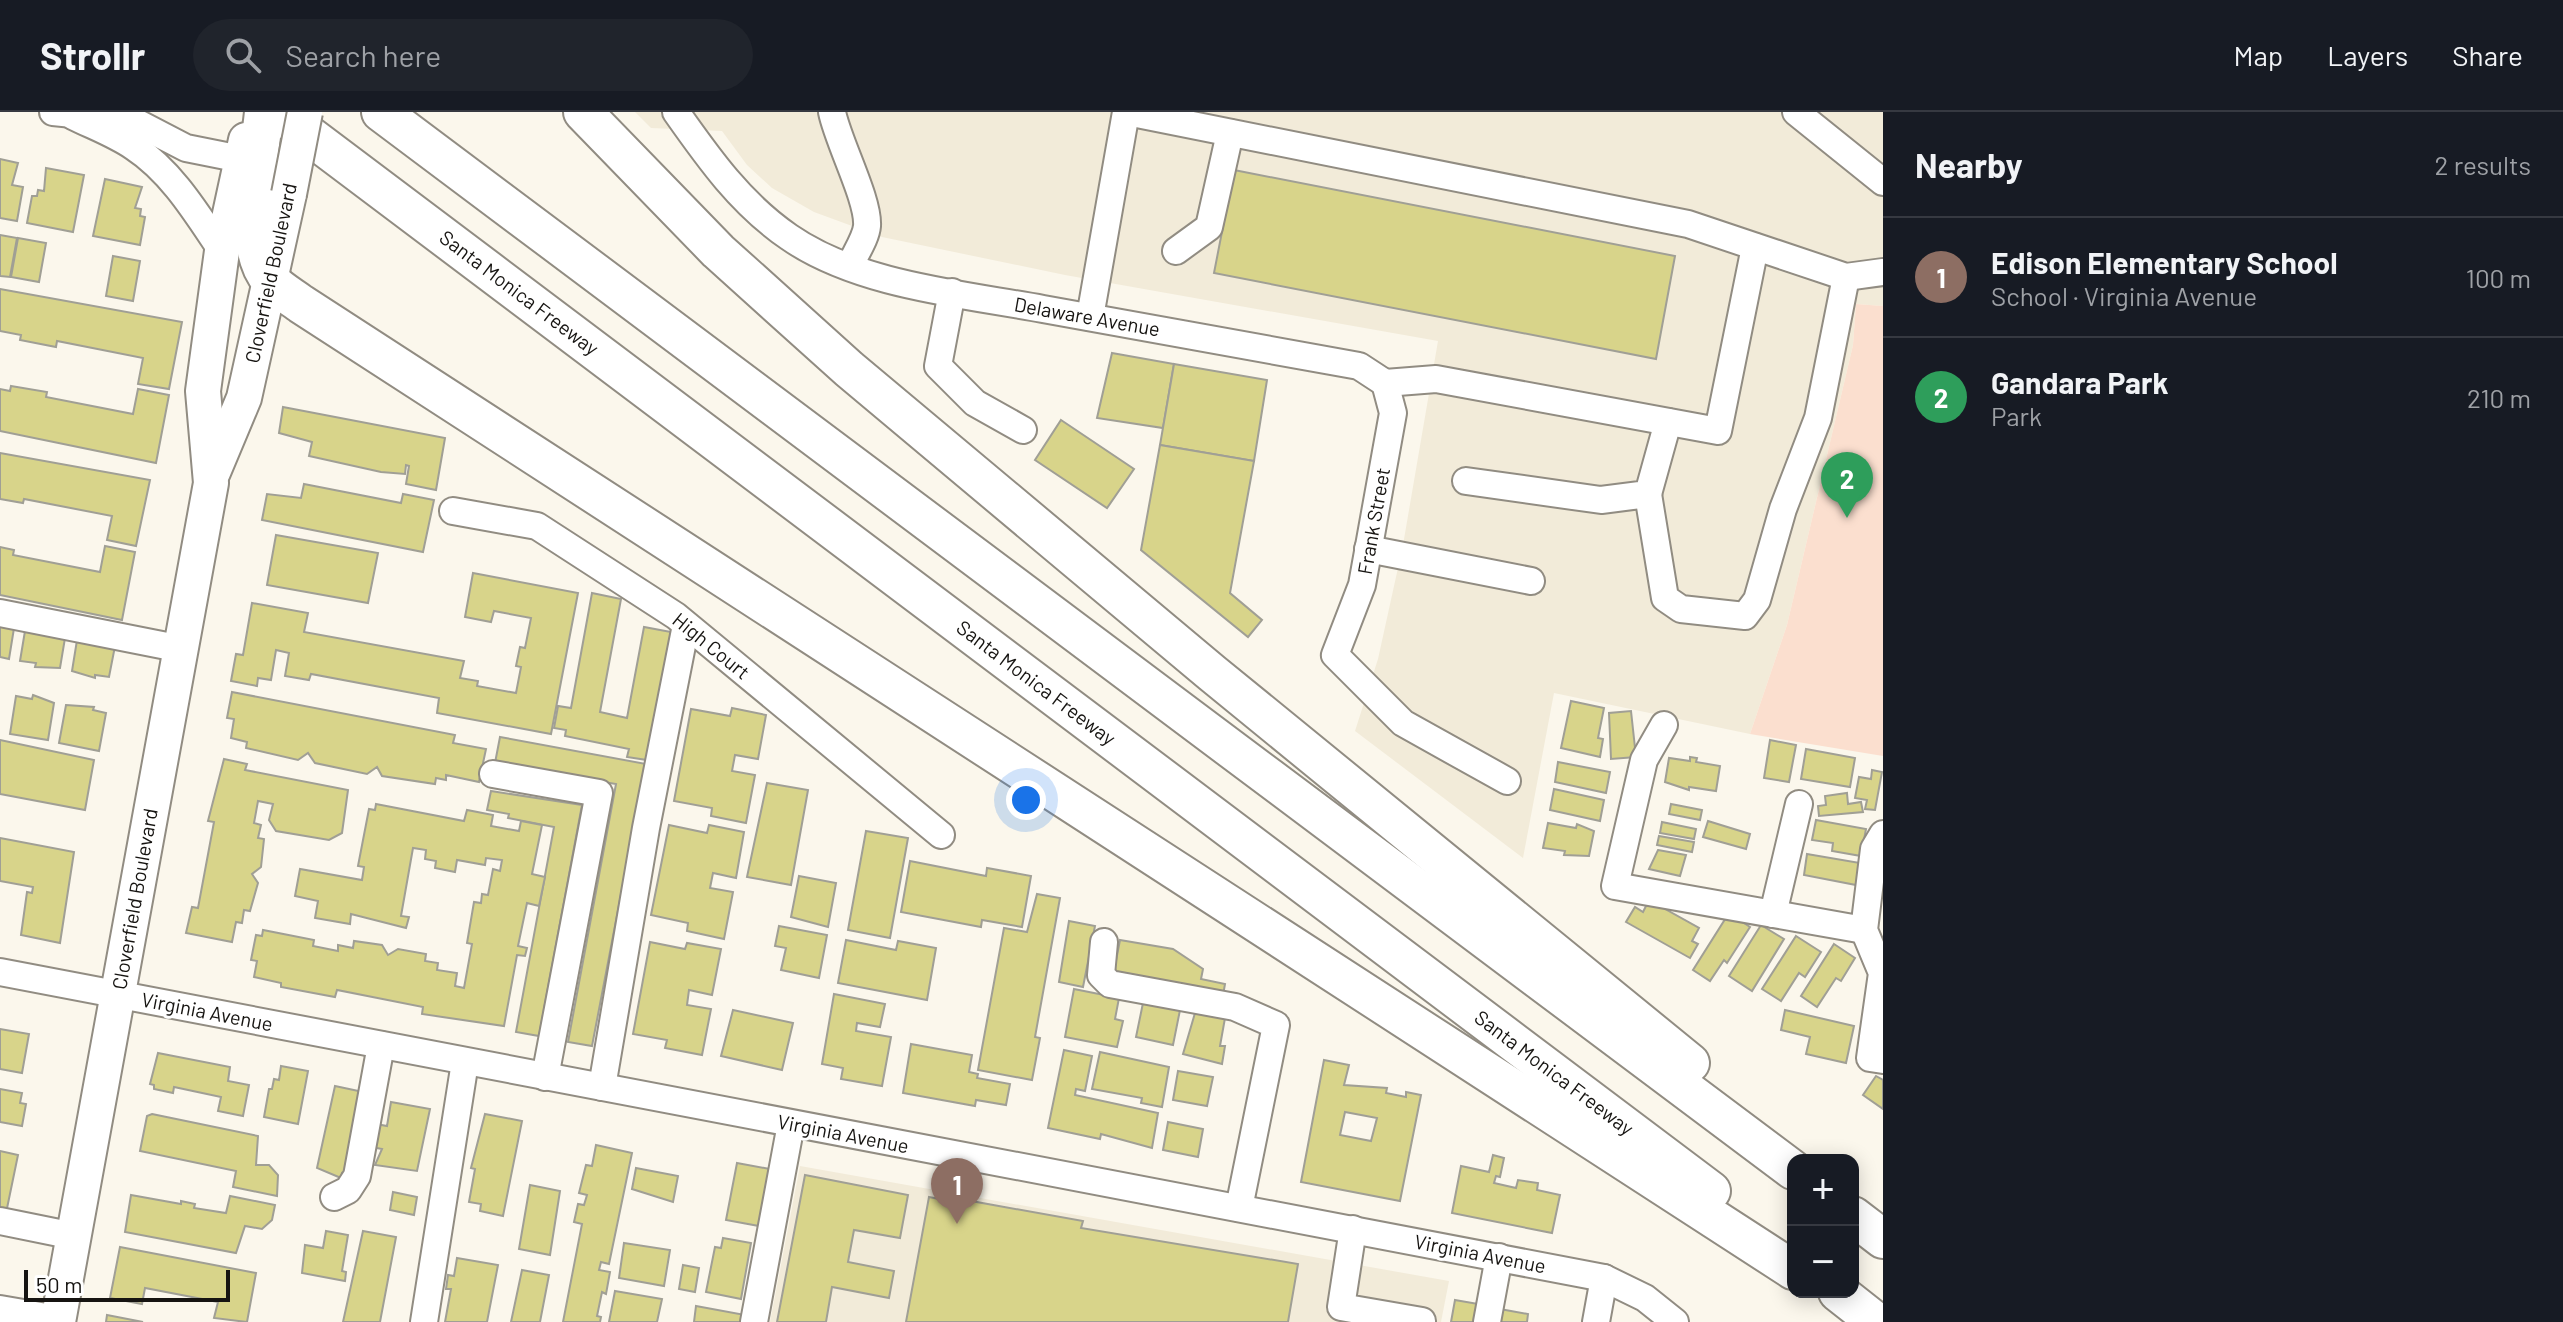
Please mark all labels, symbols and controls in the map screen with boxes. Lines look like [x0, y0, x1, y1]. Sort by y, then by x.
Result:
search box [193, 19, 753, 91]
text: Strollr [40, 32, 145, 78]
icon: search [221, 33, 265, 77]
text: Search here [285, 37, 441, 73]
text: Map [2233, 38, 2283, 72]
text: Layers [2327, 38, 2408, 72]
text: Share [2452, 38, 2523, 72]
text: Nearby [1915, 144, 2023, 185]
text: 2 results [2435, 149, 2531, 180]
street label: Cloverfield Boulevard [239, 181, 301, 365]
street label: Santa Monica Freeway [435, 225, 604, 360]
text: Edison Elementary School [1991, 244, 2338, 280]
text: 1 [1936, 262, 1946, 293]
text: 100 m [2466, 262, 2531, 293]
text: School · Virginia Avenue [1991, 280, 2257, 311]
street label: Delaware Avenue [1012, 291, 1162, 341]
text: Gandara Park [1991, 364, 2168, 400]
text: 2 [1934, 382, 1948, 413]
text: 210 m [2467, 382, 2531, 413]
text: Park [1991, 400, 2042, 431]
pin: 2 [1821, 452, 1873, 518]
street label: Frank Street [1352, 466, 1394, 576]
street label: High Court [668, 607, 755, 684]
street label: Santa Monica Freeway [952, 615, 1121, 750]
your location [1006, 780, 1046, 820]
street label: Cloverfield Boulevard [106, 806, 162, 991]
street label: Virginia Avenue [139, 987, 275, 1036]
street label: Santa Monica Freeway [1470, 1005, 1639, 1140]
street label: Virginia Avenue [775, 1109, 911, 1158]
map controls [1787, 1154, 1859, 1298]
button: + [1787, 1154, 1859, 1226]
pin: 1 [931, 1158, 983, 1224]
button: − [1787, 1226, 1859, 1298]
street label: Virginia Avenue [1412, 1229, 1548, 1278]
scale bar [24, 1266, 230, 1302]
text: 50 m [36, 1271, 82, 1297]

